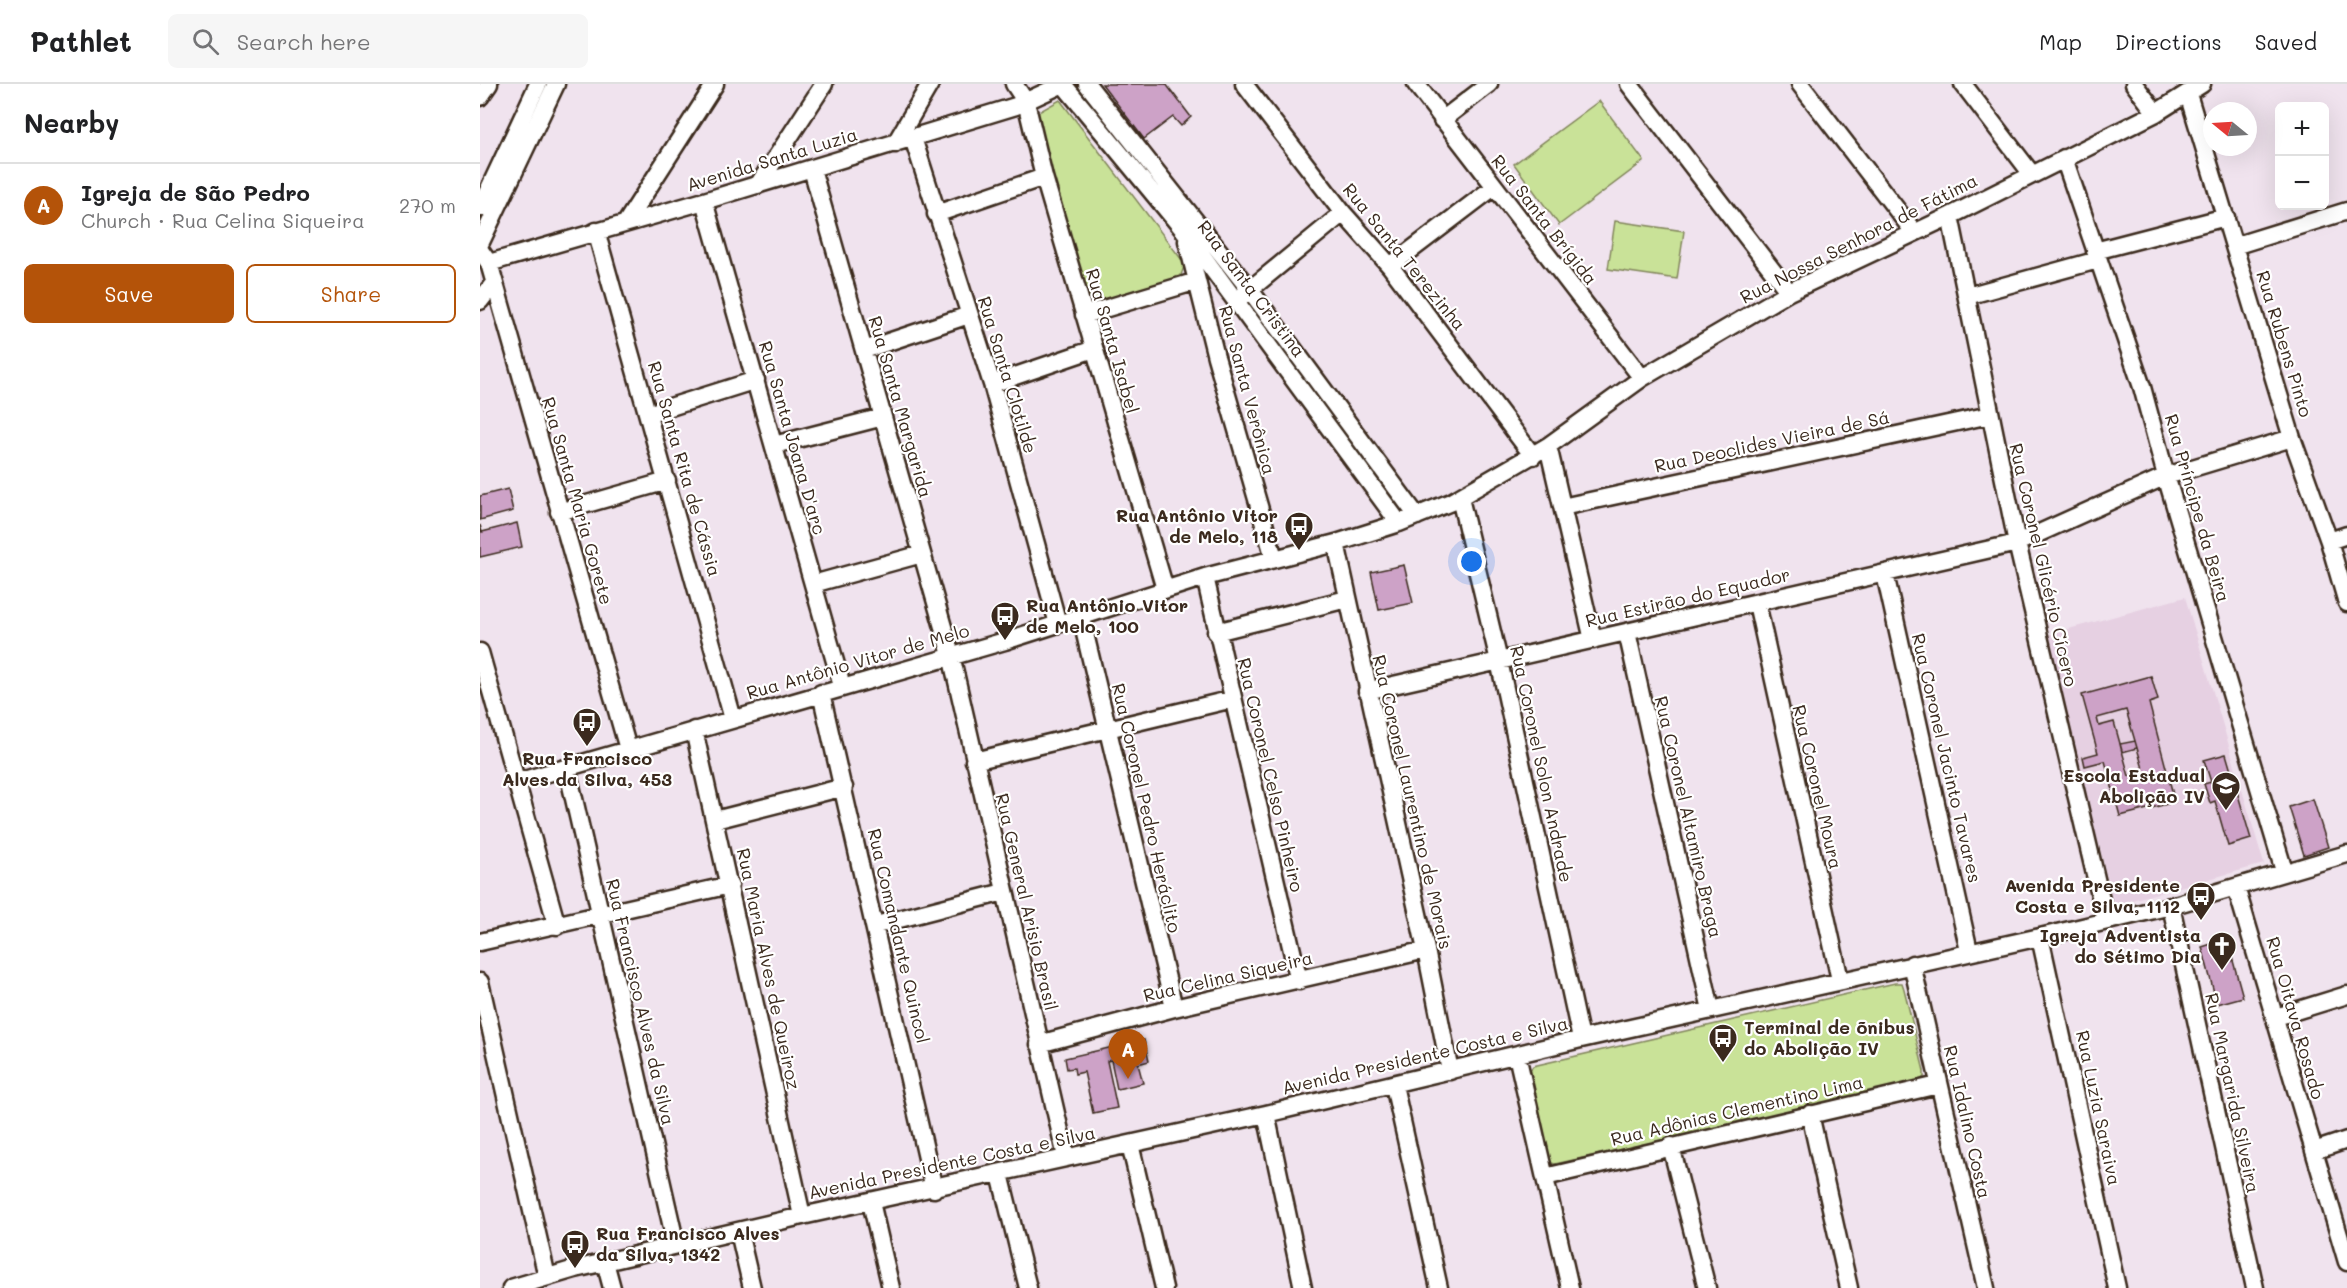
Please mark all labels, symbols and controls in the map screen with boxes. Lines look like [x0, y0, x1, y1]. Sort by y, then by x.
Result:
search box [168, 14, 588, 68]
text: Pathlet [30, 23, 132, 59]
icon: search [189, 25, 222, 58]
text: Search here [237, 27, 371, 56]
text: Map [2039, 28, 2082, 55]
text: Directions [2115, 28, 2222, 55]
text: Saved [2255, 28, 2317, 55]
north arrow [2203, 102, 2257, 156]
map controls [2275, 102, 2329, 210]
button: + [2275, 102, 2329, 156]
text: Nearby [24, 106, 119, 140]
street label: Avenida Santa Luzia [683, 122, 860, 196]
street label: Rua Santa Brígida [1486, 149, 1603, 289]
button: − [2275, 156, 2329, 210]
street label: Rua Nossa Senhora de Fátima [1736, 168, 1981, 309]
text: Igreja de São Pedro [81, 178, 310, 207]
street label: Rua Santa Terezinha [1338, 178, 1472, 335]
text: A [37, 192, 50, 218]
text: 270 m [399, 192, 456, 218]
text: Church · Rua Celina Siqueira [81, 207, 365, 233]
street label: Rua Santa Cristina [1192, 215, 1311, 362]
button: Save [24, 264, 234, 323]
button: Share [246, 264, 456, 323]
street label: Rua Santa Isabel [1081, 266, 1145, 416]
street label: Rua Rubens Pinto [2251, 268, 2319, 420]
street label: Rua Santa Clotilde [973, 293, 1043, 456]
street label: Rua Santa Verônica [1214, 302, 1282, 477]
street label: Rua Santa Margarida [864, 313, 938, 500]
street label: Rua Santa Joana D'arc [754, 338, 832, 537]
street label: Rua Santa Rita de Cássia [643, 358, 727, 579]
street label: Rua Santa Maria Gorete [537, 394, 619, 607]
street label: Rua Deoclides Vieira de Sá [1652, 404, 1891, 478]
street label: Rua Príncipe da Beira [2160, 411, 2236, 605]
street label: Rua Coronel Glicério Cícero [2004, 441, 2084, 689]
place label: Rua Antônio Vitor de Melo, 118 [1116, 503, 1278, 548]
bus stop icon: Rua Antônio Vitor de Melo, 118 [1283, 510, 1315, 552]
your location [1457, 547, 1486, 576]
street label: Rua Estirão do Equador [1583, 562, 1793, 632]
place label: Rua Antônio Vitor de Melo, 100 [1026, 593, 1188, 638]
bus stop icon: Rua Antônio Vitor de Melo, 100 [989, 600, 1021, 642]
street label: Rua Antônio Vitor de Melo [744, 618, 972, 704]
street label: Rua Coronel Jacinto Tavares [1907, 631, 1987, 885]
street label: Rua Coronel Solon Andrade [1505, 643, 1579, 884]
street label: Rua Coronel Laurentino de Morais [1367, 652, 1459, 951]
street label: Rua Coronel Celso Pinheiro [1232, 655, 1310, 895]
street label: Rua Coronel Pedro Heráclito [1107, 681, 1187, 935]
street label: Rua Coronel Altamiro Braga [1649, 693, 1729, 940]
street label: Rua Coronel Moura [1787, 702, 1849, 871]
bus stop icon: Rua Francisco Alves da Silva, 453 [571, 706, 603, 748]
place label: Rua Francisco Alves da Silva, 453 [502, 746, 672, 791]
place label: Escola Estadual Abolição IV [2063, 763, 2205, 808]
school or university icon: Escola Estadual Abolição IV [2210, 770, 2242, 812]
street label: Rua General Arisio Brasil [990, 791, 1064, 1013]
street label: Rua Comandante Quincol [863, 826, 935, 1046]
street label: Rua Maria Alves de Queiroz [732, 846, 806, 1092]
place label: Avenida Presidente Costa e Silva, 1112 [2005, 873, 2180, 918]
street label: Rua Francisco Alves da Silva [601, 876, 681, 1127]
bus stop icon: Avenida Presidente Costa e Silva, 1112 [2185, 880, 2217, 922]
place label: Igreja Adventista do Sétimo Dia [2040, 923, 2201, 968]
church icon: Igreja Adventista do Sétimo Dia [2206, 930, 2238, 972]
street label: Rua Oitava Rosado [2261, 934, 2331, 1102]
street label: Rua Celina Siqueira [1141, 945, 1315, 1007]
street label: Rua Margarida Silveira [2200, 990, 2266, 1195]
street label: Avenida Presidente Costa e Silva [1279, 1010, 1570, 1100]
place label: Terminal de õnibus do Abolição IV [1744, 1015, 1915, 1060]
bus stop icon: Terminal de õnibus do Abolição IV [1707, 1022, 1739, 1064]
street label: Rua Luzia Saraiva [2071, 1028, 2127, 1188]
pin: A [1108, 1030, 1148, 1079]
street label: Rua Idalino Costa [1939, 1043, 1997, 1201]
street label: Rua Adônias Clementino Lima [1608, 1069, 1865, 1151]
street label: Avenida Presidente Costa e Silva [806, 1120, 1098, 1204]
place label: Rua Francisco Alves da Silva, 1342 [596, 1221, 780, 1266]
bus stop icon: Rua Francisco Alves da Silva, 1342 [559, 1228, 591, 1270]

